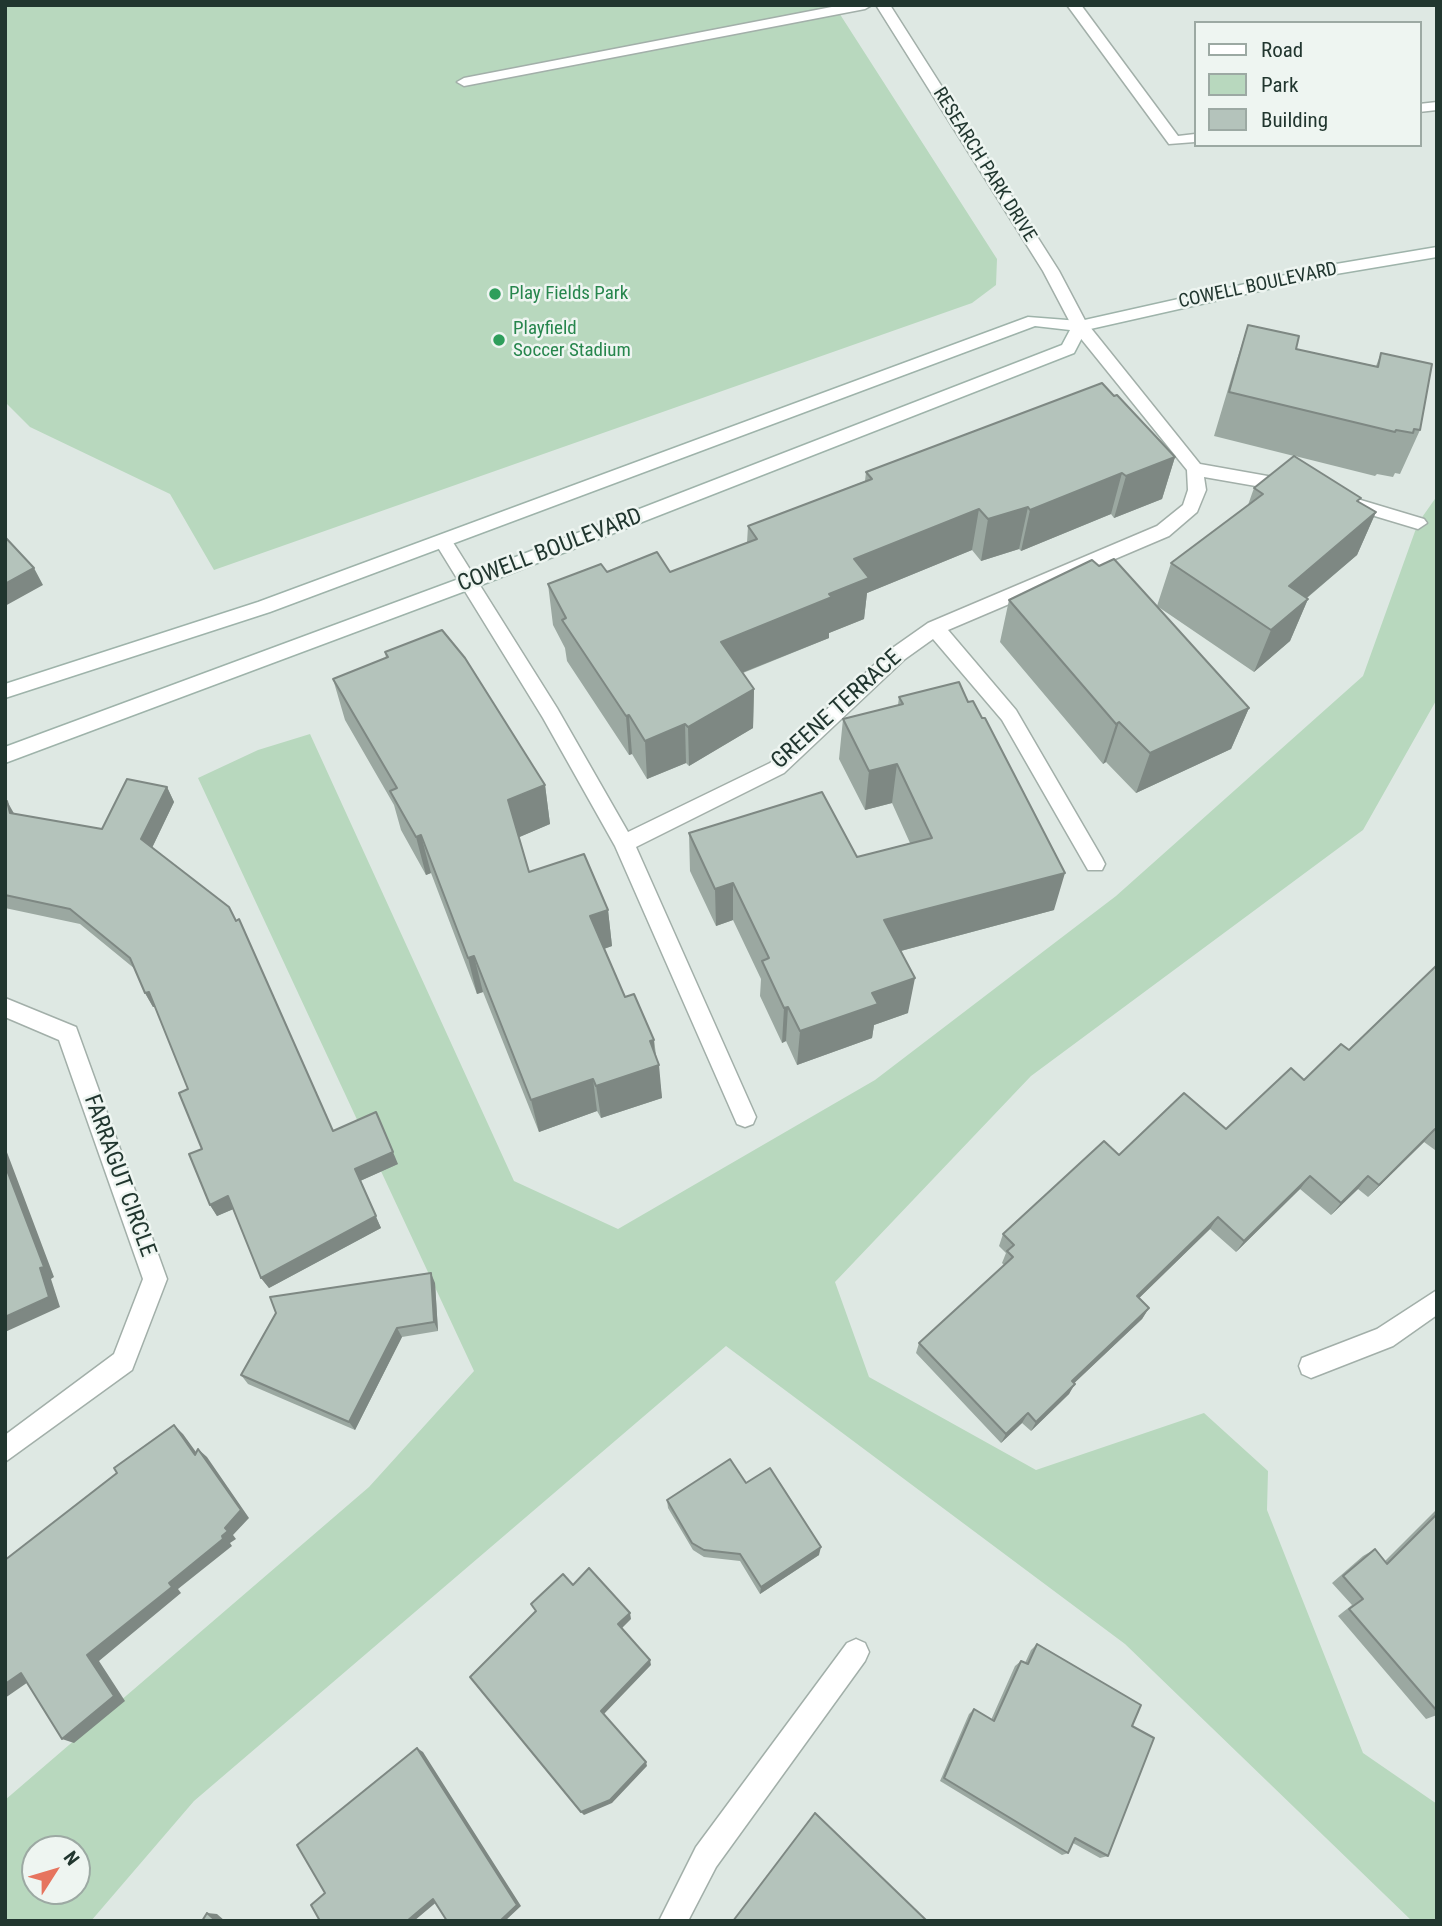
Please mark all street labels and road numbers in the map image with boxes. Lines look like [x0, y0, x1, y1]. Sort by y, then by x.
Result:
street label: RESEARCH PARK DRIVE [927, 84, 1041, 246]
street label: COWELL BOULEVARD [1177, 258, 1339, 314]
street label: COWELL BOULEVARD [454, 503, 646, 599]
street label: GREENE TERRACE [766, 645, 908, 775]
street label: FARRAGUT CIRCLE [77, 1091, 161, 1261]

